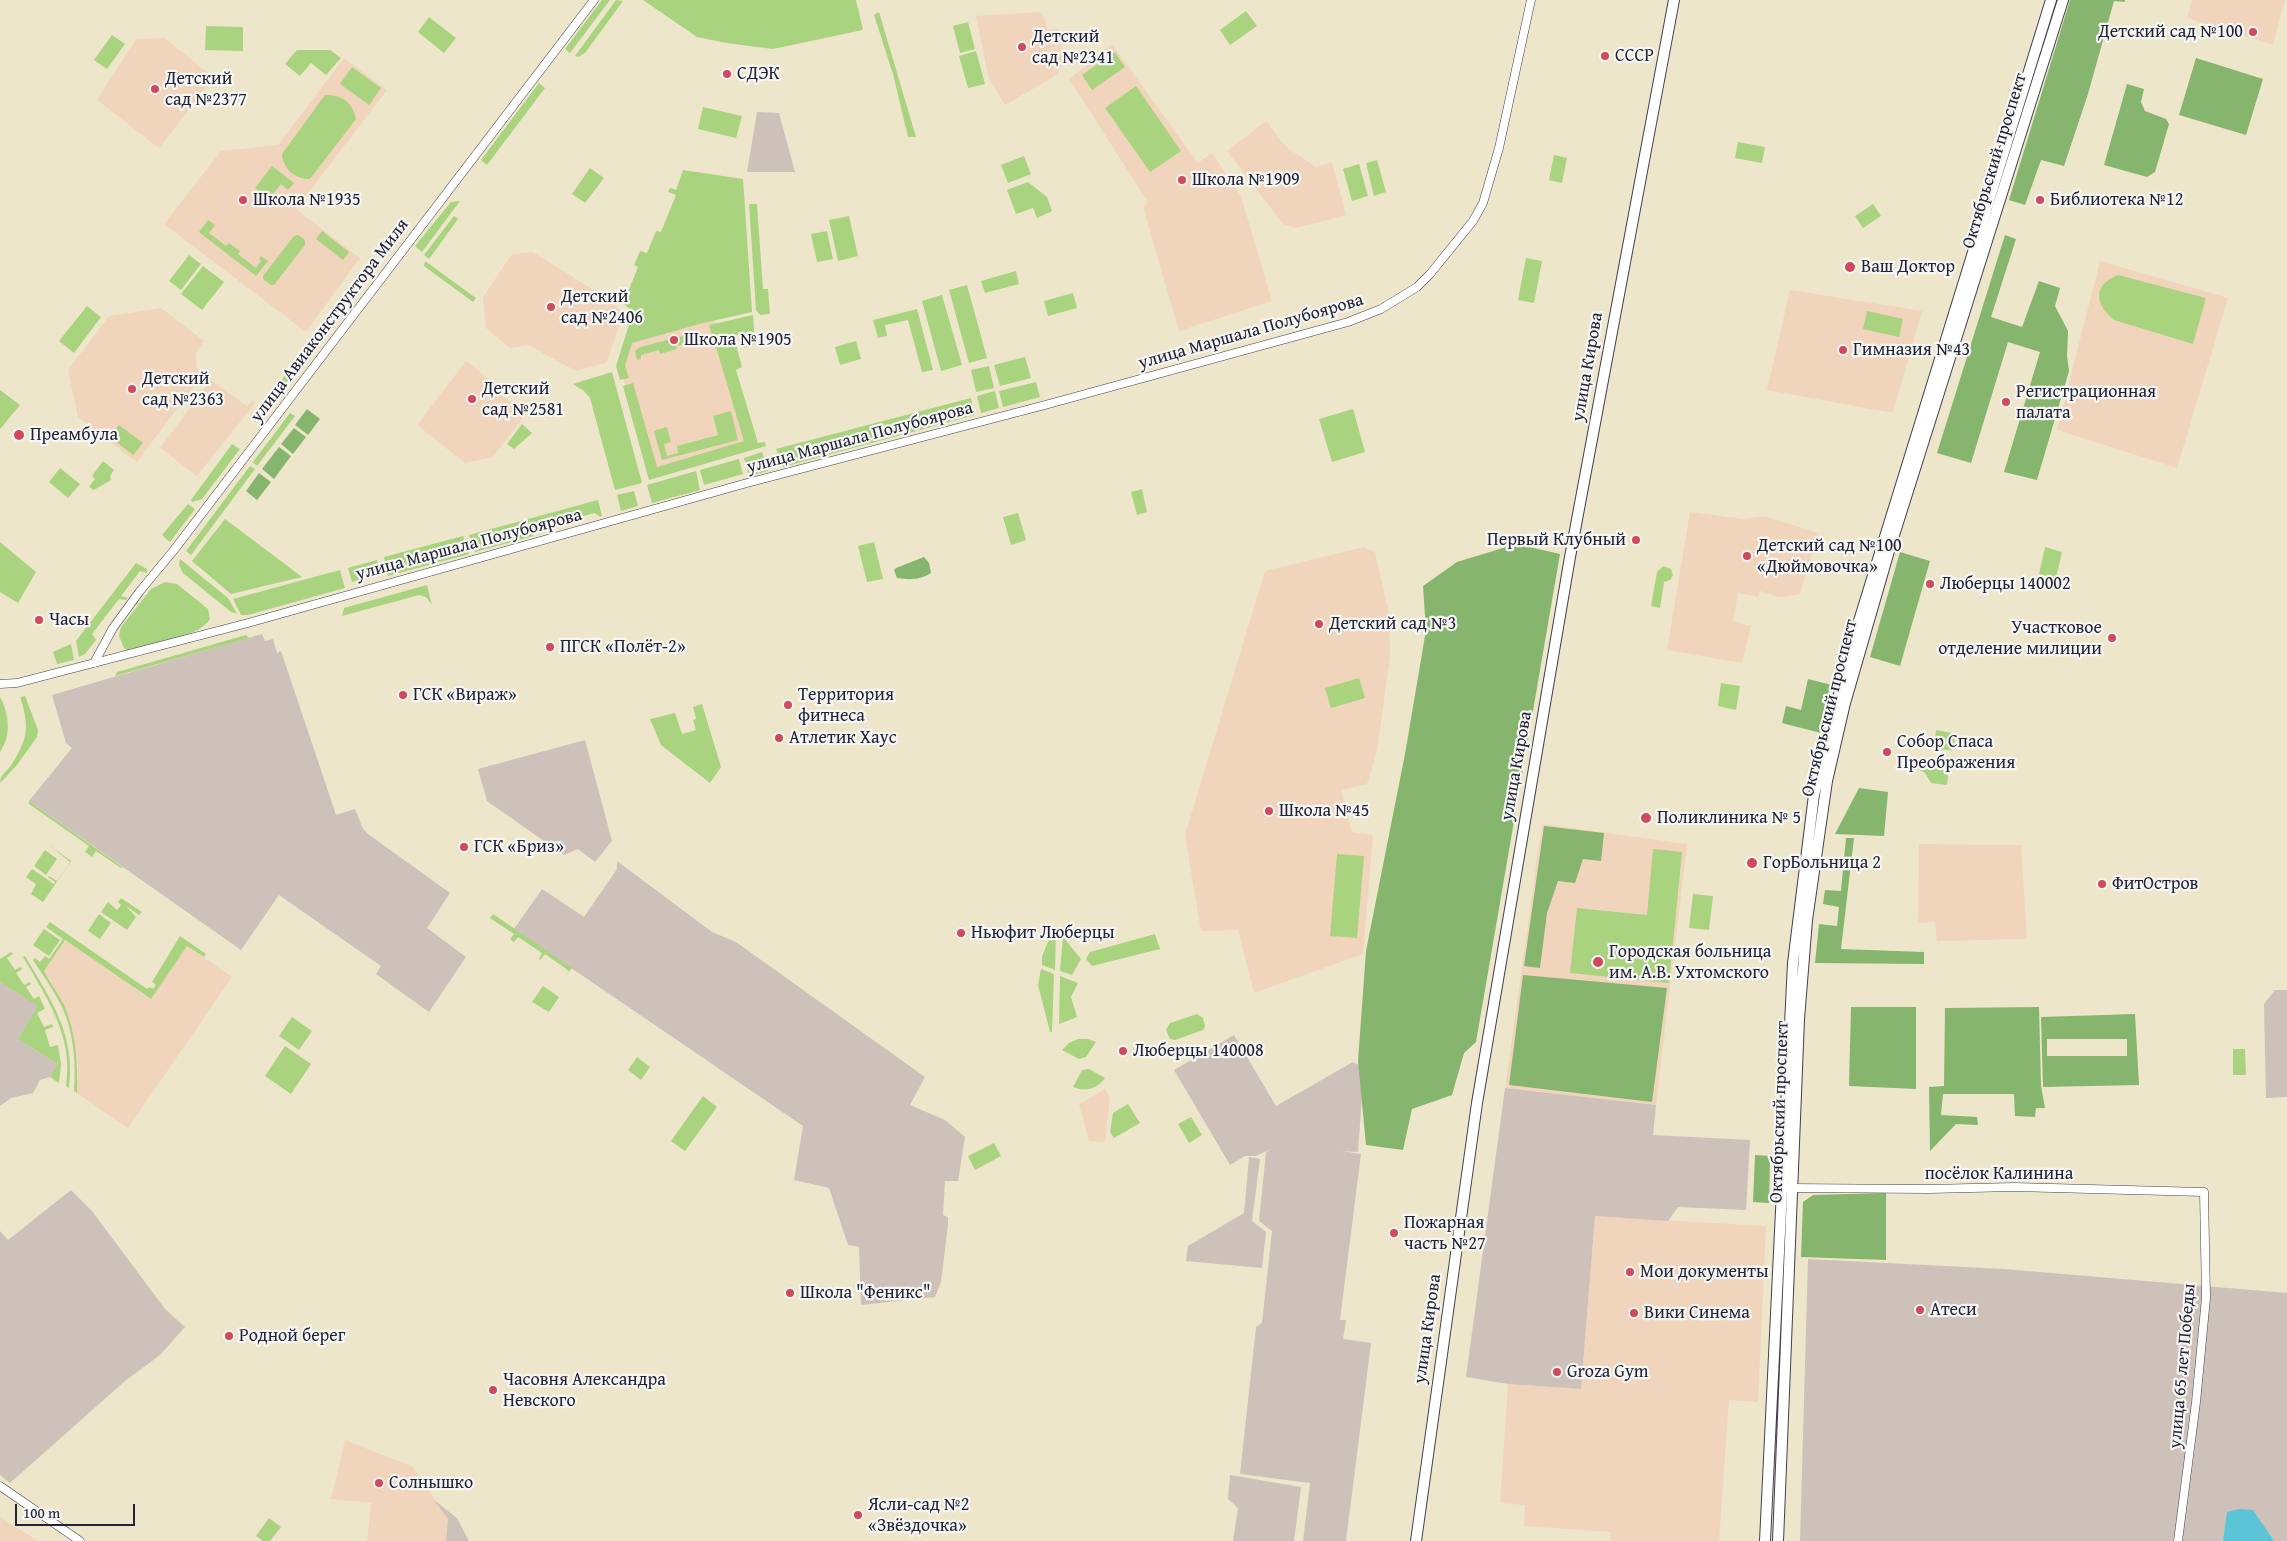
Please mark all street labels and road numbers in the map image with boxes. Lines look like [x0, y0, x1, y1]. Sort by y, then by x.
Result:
street label: Октябрьский проспект [1958, 71, 2032, 251]
street label: улица Авиаконструктора Миля [246, 215, 414, 427]
street label: улица Маршала Полубоярова [1136, 289, 1366, 375]
street label: улица Кирова [1568, 311, 1608, 423]
street label: улица Маршала Полубоярова [745, 397, 975, 479]
street label: улица Маршала Полубоярова [354, 504, 584, 586]
street label: Октябрьский проспект [1797, 617, 1863, 799]
street label: улица Кирова [1497, 710, 1537, 822]
street label: Октябрьский проспект [1766, 1021, 1794, 1203]
street label: посёлок Калинина [1925, 1163, 2073, 1185]
street label: улица Кирова [1410, 1273, 1446, 1385]
street label: улица 65 лет Победы [2165, 1283, 2201, 1449]

